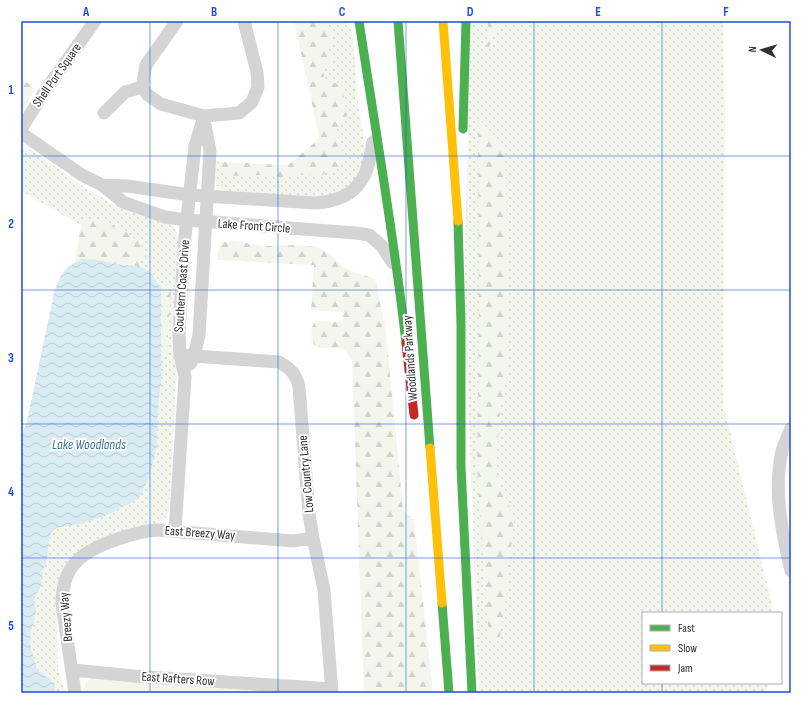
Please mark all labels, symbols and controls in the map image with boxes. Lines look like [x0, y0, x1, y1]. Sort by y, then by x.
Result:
text: A [82, 4, 90, 20]
text: B [211, 4, 217, 20]
text: C [339, 4, 346, 20]
text: D [467, 4, 474, 20]
text: E [595, 4, 601, 20]
text: F [723, 4, 729, 20]
north arrow [742, 30, 782, 70]
street label: Shell Port Square [29, 40, 85, 110]
text: N [746, 46, 759, 53]
text: 1 [8, 82, 14, 98]
street label: Lake Front Circle [217, 215, 291, 237]
text: 2 [8, 216, 14, 232]
street label: Southern Coast Drive [171, 239, 193, 333]
street label: Woodlands Parkway [399, 315, 421, 401]
text: 3 [8, 350, 14, 366]
street label: Low Country Lane [295, 435, 317, 513]
water label: Lake Woodlands [52, 436, 126, 453]
text: 4 [8, 484, 14, 500]
street label: East Breezy Way [164, 523, 236, 543]
street label: Breezy Way [56, 592, 76, 642]
legend [642, 612, 782, 684]
text: 5 [8, 618, 14, 634]
text: Fast [678, 621, 695, 636]
text: Slow [678, 641, 697, 656]
text: Jam [677, 661, 693, 676]
street label: East Rafters Row [141, 668, 216, 690]

